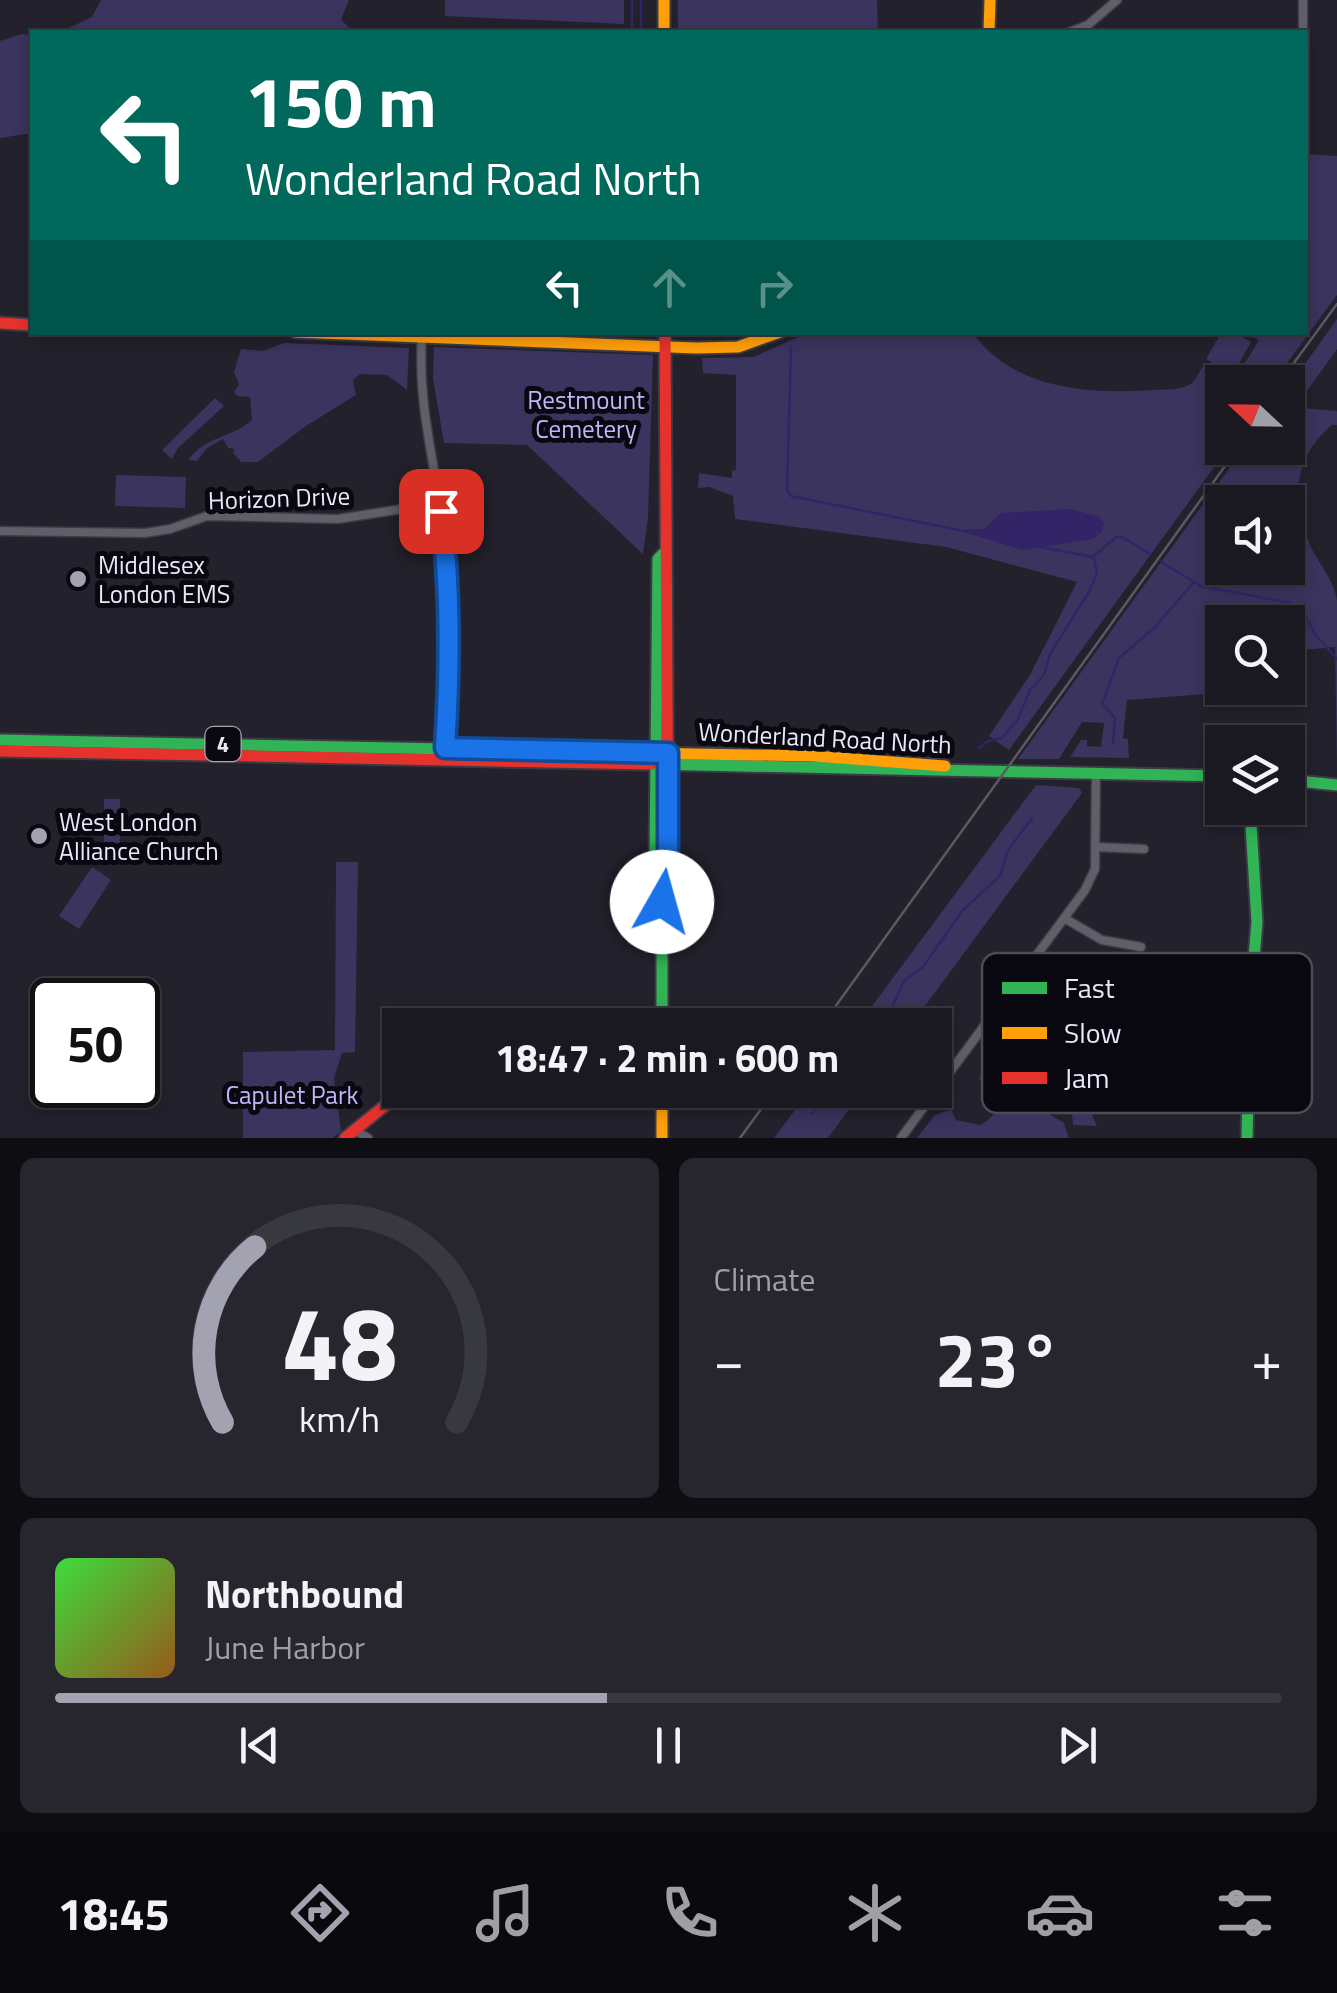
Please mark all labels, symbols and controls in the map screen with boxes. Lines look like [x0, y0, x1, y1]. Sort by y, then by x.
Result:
text: 150 m [245, 48, 437, 154]
icon: left [80, 70, 210, 200]
text: Wonderland Road North [245, 144, 702, 212]
icon: left [537, 260, 592, 315]
icon: ahead [642, 260, 697, 315]
icon: right [747, 260, 802, 315]
north arrow [1205, 365, 1305, 465]
map controls [1205, 365, 1305, 825]
park label: Restmount Cemetery [527, 381, 645, 448]
pin [399, 469, 484, 554]
street label: Horizon Drive [207, 477, 351, 519]
icon: arrive [414, 484, 469, 539]
button: sound [1205, 485, 1305, 585]
place label: Middlesex London EMS [98, 546, 230, 613]
marker: Middlesex London EMS [67, 568, 89, 590]
button: search [1205, 605, 1305, 705]
street label: Wonderland Road North [697, 712, 953, 764]
button: layers [1205, 725, 1305, 825]
road number: 4 [206, 727, 240, 761]
place label: West London Alliance Church [59, 803, 219, 870]
marker: West London Alliance Church [28, 825, 50, 847]
position arrow [610, 850, 714, 954]
legend [982, 953, 1312, 1113]
text: Fast [1064, 966, 1115, 1009]
speed limit sign: 50 [30, 978, 160, 1108]
text: Slow [1064, 1011, 1122, 1054]
text: 18:47 · 2 min · 600 m [495, 1029, 839, 1087]
text: Jam [1064, 1056, 1110, 1099]
park label: Capulet Park [225, 1076, 359, 1114]
text: Climate [714, 1255, 815, 1303]
text: 48 [281, 1262, 397, 1420]
text: 23° [935, 1302, 1061, 1416]
text: − [714, 1318, 744, 1401]
text: + [1251, 1318, 1282, 1401]
text: km/h [299, 1391, 380, 1446]
text: Northbound [205, 1565, 404, 1623]
text: June Harbor [205, 1623, 365, 1671]
icon: previous [232, 1718, 287, 1773]
icon: pause [641, 1718, 696, 1773]
icon: next [1050, 1718, 1105, 1773]
icon: directions [285, 1878, 355, 1948]
icon: music [470, 1878, 540, 1948]
icon: phone [655, 1878, 725, 1948]
icon: climate [840, 1878, 910, 1948]
icon: car [1025, 1878, 1095, 1948]
icon: filters [1210, 1878, 1280, 1948]
text: 18:45 [57, 1879, 170, 1947]

